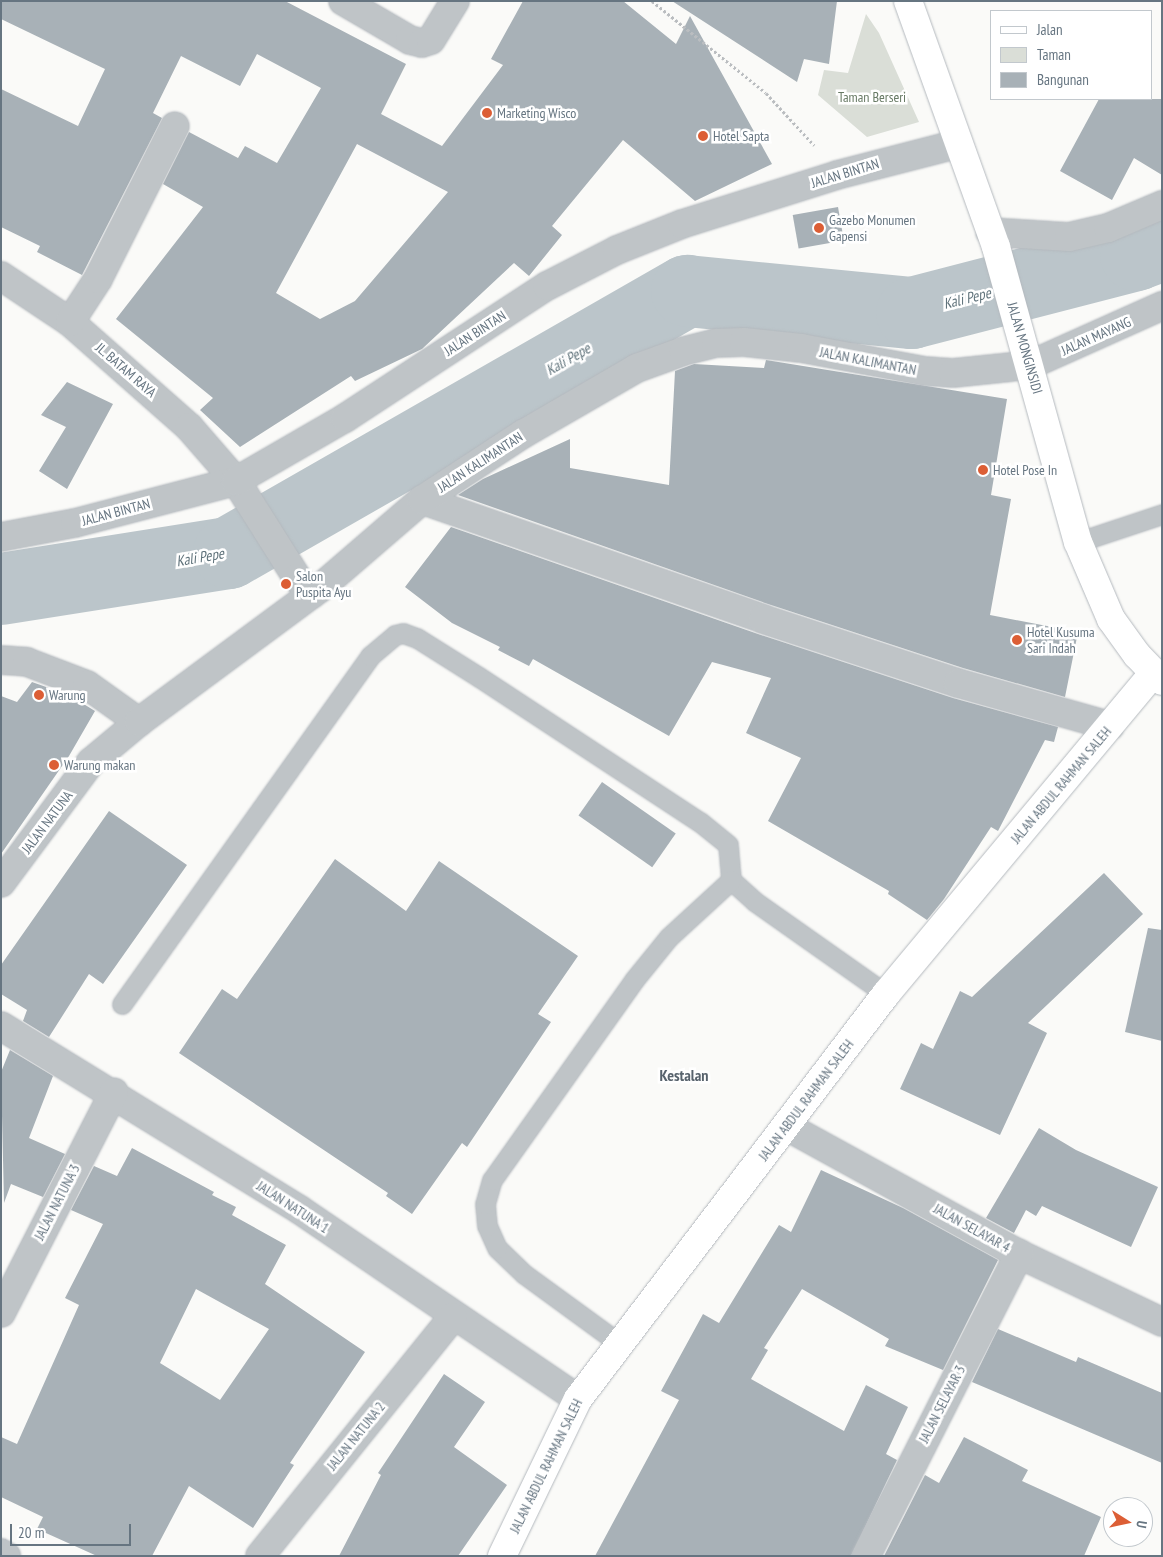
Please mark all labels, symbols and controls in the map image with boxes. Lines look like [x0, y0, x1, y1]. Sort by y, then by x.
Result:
legend [990, 10, 1153, 100]
text: Jalan [1037, 20, 1063, 39]
text: Taman [1037, 45, 1071, 64]
text: Bangunan [1037, 70, 1089, 89]
park label: Taman Berseri [838, 89, 906, 105]
place label: Marketing Wisco [497, 105, 576, 121]
marker: Marketing Wisco [481, 107, 493, 119]
place label: Hotel Sapta [713, 128, 769, 144]
marker: Hotel Sapta [697, 130, 709, 142]
street label: JALAN BINTAN [809, 155, 881, 191]
place label: Gazebo Monumen Gapensi [829, 212, 915, 244]
marker: Gazebo Monumen Gapensi [813, 222, 825, 234]
water label: Kali Pepe [941, 283, 993, 313]
street label: JALAN MONGINSIDI [1004, 300, 1046, 396]
street label: JALAN BINTAN [441, 307, 509, 359]
street label: JALAN MAYANG [1059, 313, 1133, 359]
street label: JL. BATAM RAYA [92, 339, 160, 401]
water label: Kali Pepe [543, 339, 593, 379]
street label: JALAN KALIMANTAN [818, 343, 918, 379]
street label: JALAN KALIMANTAN [434, 428, 526, 496]
place label: Hotel Pose In [993, 462, 1057, 478]
marker: Hotel Pose In [977, 464, 989, 476]
street label: JALAN BINTAN [80, 495, 152, 529]
water label: Kali Pepe [175, 544, 225, 570]
place label: Salon Puspita Ayu [296, 568, 352, 600]
marker: Salon Puspita Ayu [280, 578, 292, 590]
place label: Hotel Kusuma Sari Indah [1027, 624, 1095, 656]
marker: Hotel Kusuma Sari Indah [1011, 634, 1023, 646]
place label: Warung [49, 687, 86, 703]
marker: Warung [33, 689, 45, 701]
street label: JALAN ABDUL RAHMAN SALEH [1007, 723, 1115, 847]
place label: Warung makan [64, 757, 135, 773]
marker: Warung makan [48, 759, 60, 771]
street label: JALAN NATUNA [18, 787, 76, 857]
street label: JALAN ABDUL RAHMAN SALEH [755, 1036, 857, 1164]
district label: Kestalan [659, 1065, 709, 1085]
street label: JALAN NATUNA 3 [31, 1161, 83, 1243]
street label: JALAN NATUNA 1 [253, 1177, 333, 1237]
street label: JALAN SELAYAR 4 [931, 1200, 1013, 1256]
street label: JALAN SELAYAR 3 [915, 1362, 969, 1446]
street label: JALAN ABDUL RAHMAN SALEH [506, 1396, 586, 1536]
street label: JALAN NATUNA 2 [323, 1398, 389, 1474]
north arrow [1103, 1497, 1153, 1547]
scale bar [12, 1514, 134, 1546]
text: U [1132, 1519, 1151, 1530]
text: 20 m [18, 1523, 44, 1542]

